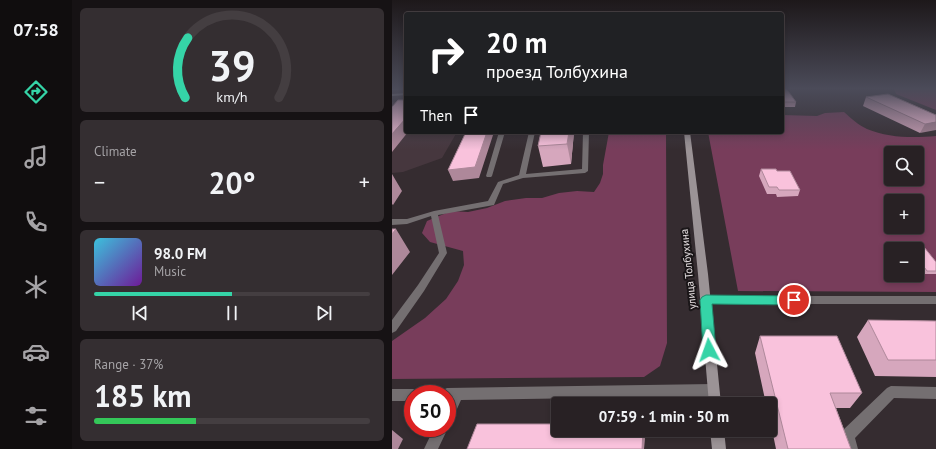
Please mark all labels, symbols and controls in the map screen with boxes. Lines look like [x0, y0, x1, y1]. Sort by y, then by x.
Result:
text: 07:58 [13, 18, 59, 41]
text: 20 m [486, 24, 547, 61]
icon: right [420, 28, 472, 80]
text: 39 [208, 39, 256, 92]
text: проезд Толбухина [486, 60, 628, 83]
icon: directions [22, 78, 50, 106]
text: km/h [216, 87, 248, 106]
icon: arrive [460, 104, 482, 126]
text: Then [420, 106, 452, 125]
icon: music [22, 143, 50, 171]
text: Climate [94, 143, 137, 160]
map controls [884, 146, 924, 282]
button: search [884, 146, 924, 186]
text: 20° [208, 163, 256, 202]
text: − [94, 168, 105, 196]
text: + [359, 168, 370, 196]
button: + [884, 194, 924, 234]
icon: phone [22, 208, 50, 236]
street label: улица Толбухина [677, 228, 699, 310]
button: − [884, 242, 924, 282]
text: 98.0 FM [154, 244, 207, 263]
text: Music [154, 263, 186, 280]
icon: climate [22, 273, 50, 301]
pin [777, 283, 811, 317]
icon: arrive [783, 289, 805, 311]
icon: previous [129, 302, 151, 324]
icon: pause [221, 302, 243, 324]
icon: next [313, 302, 335, 324]
position arrow [688, 329, 730, 371]
icon: car [22, 338, 50, 366]
text: Range · 37% [94, 356, 163, 373]
text: 185 km [94, 376, 192, 415]
speed limit sign: 50 [404, 385, 456, 437]
icon: filters [22, 402, 50, 430]
text: 07:59 · 1 min · 50 m [599, 407, 729, 426]

